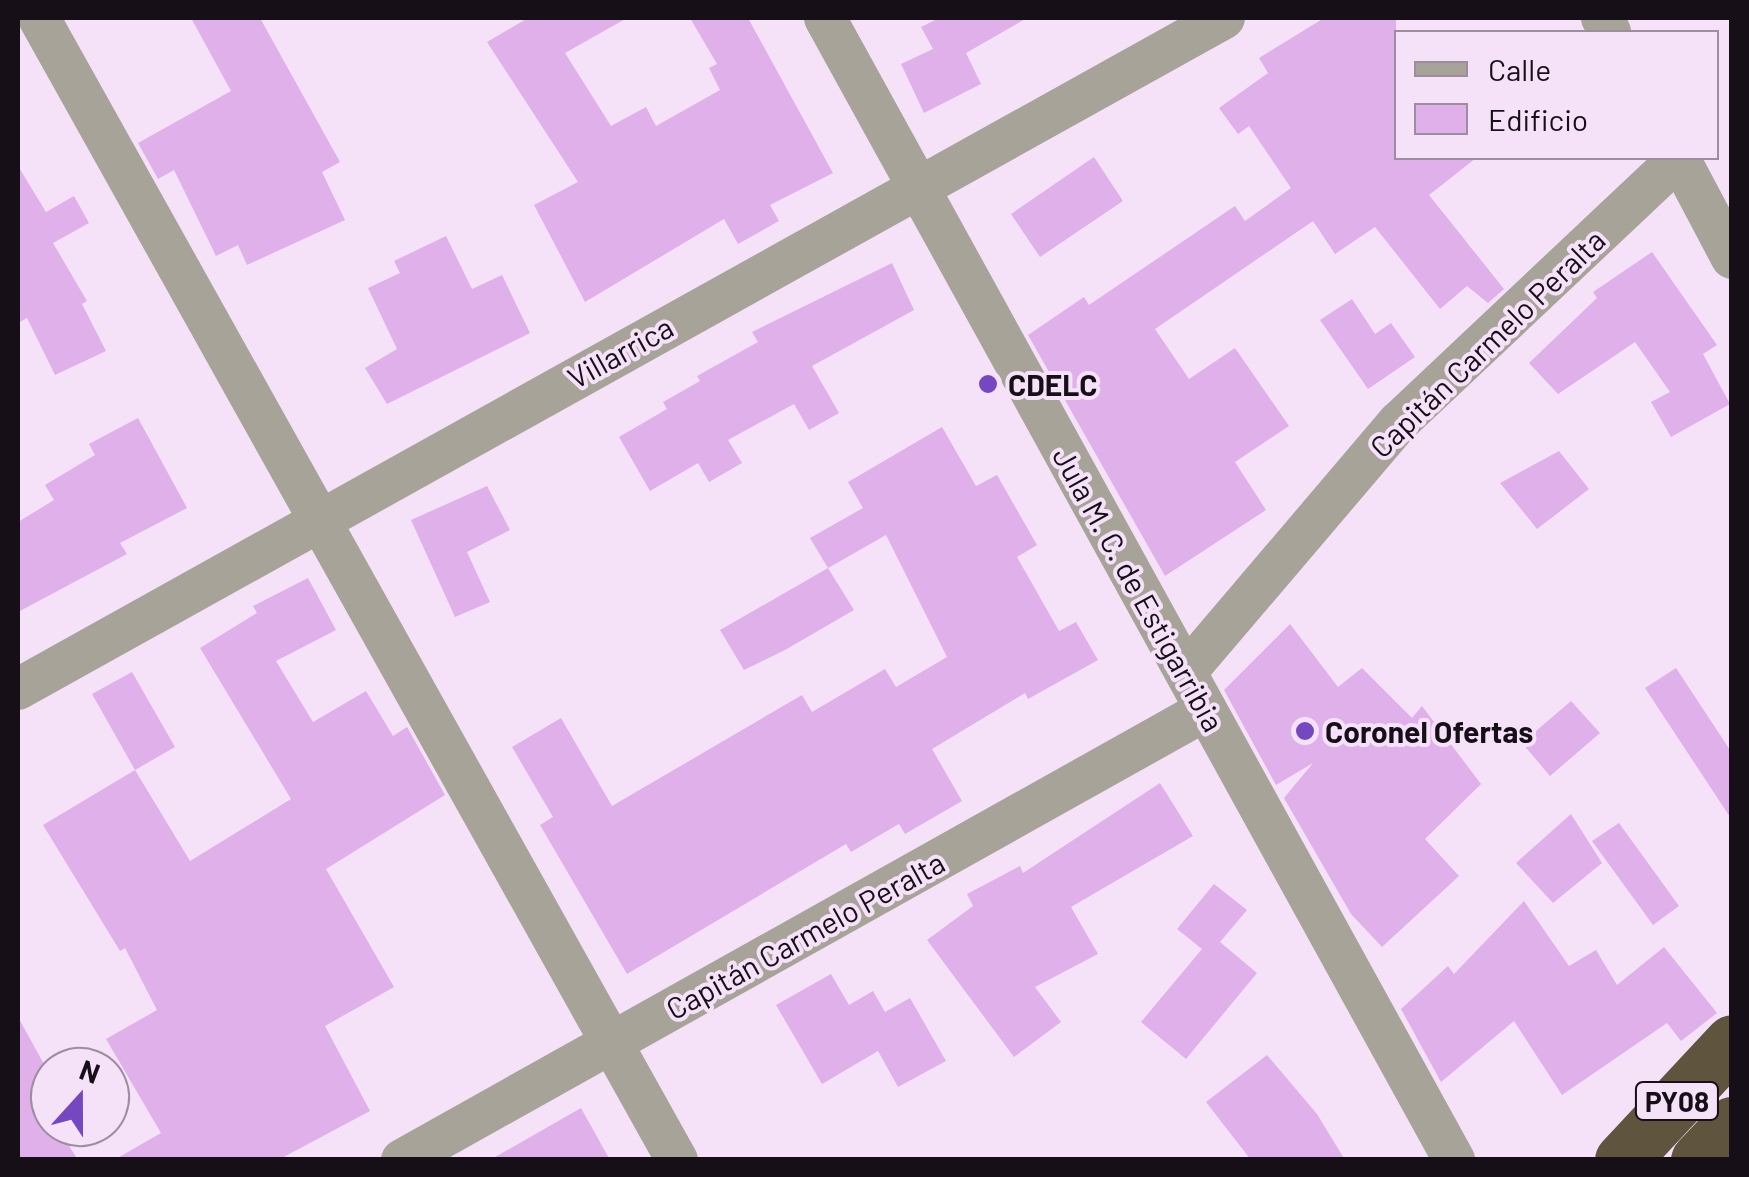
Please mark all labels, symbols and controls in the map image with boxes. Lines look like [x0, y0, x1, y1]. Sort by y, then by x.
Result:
legend [1394, 30, 1719, 160]
text: Calle [1488, 51, 1551, 87]
text: Edificio [1488, 101, 1588, 137]
street label: Capitán Carmelo Peralta [1362, 221, 1612, 465]
street label: Villarrica [561, 308, 679, 396]
place label: CDELC [1008, 366, 1097, 402]
marker: CDELC [977, 373, 999, 395]
street label: Jula M. C. de Estigarribia [1046, 441, 1232, 737]
place label: Coronel Ofertas [1325, 713, 1533, 749]
marker: Coronel Ofertas [1294, 720, 1316, 742]
street label: Capitán Carmelo Peralta [660, 843, 950, 1027]
north arrow [30, 1047, 130, 1147]
text: N [75, 1052, 105, 1090]
road number: PY08 [1634, 1078, 1720, 1124]

